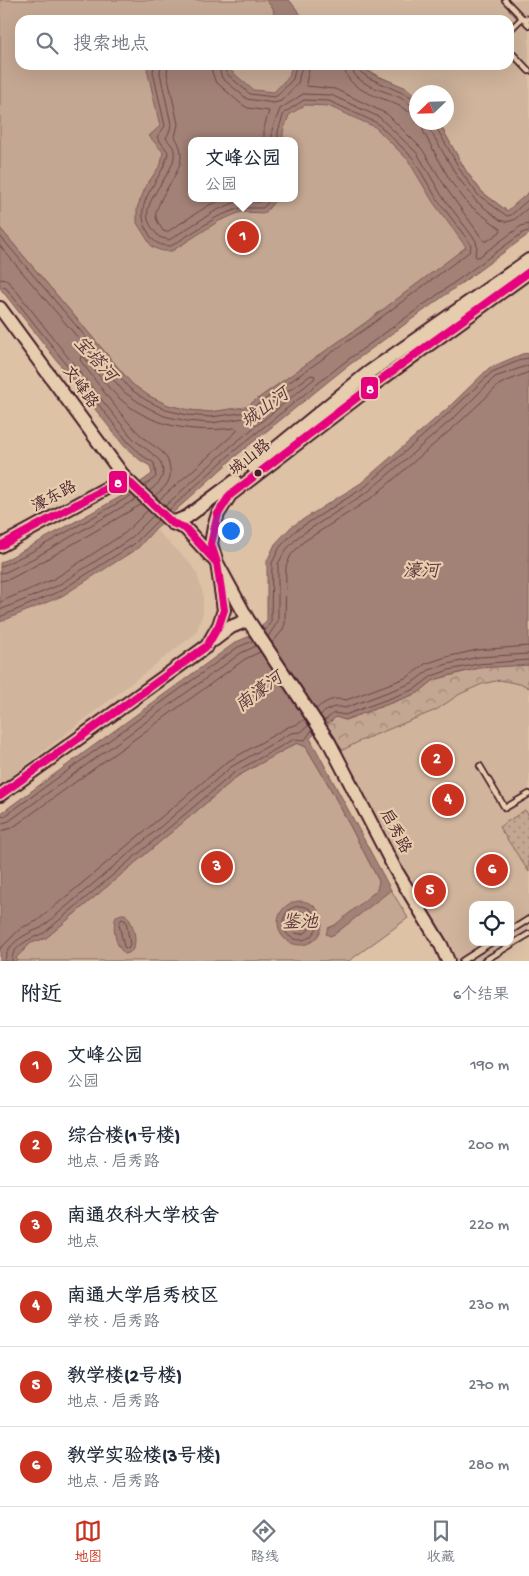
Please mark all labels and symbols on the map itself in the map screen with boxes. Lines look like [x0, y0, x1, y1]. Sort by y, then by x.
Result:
north arrow [409, 85, 454, 130]
pin: 1 [227, 218, 259, 256]
water label: 宝塔河 [68, 332, 123, 389]
street label: 文峰路 [57, 362, 102, 413]
line badge: 8 [360, 376, 379, 400]
water label: 城山河 [237, 382, 296, 433]
text: 8 [366, 382, 374, 399]
street label: 城山路 [225, 435, 276, 481]
unlabelled marker [253, 468, 263, 478]
line badge: 8 [108, 470, 128, 494]
text: 8 [114, 476, 122, 493]
street label: 濠东路 [28, 477, 81, 518]
your location [218, 518, 244, 544]
water label: 濠河 [403, 561, 442, 583]
water label: 南濠河 [232, 666, 290, 718]
pin: 2 [421, 741, 453, 779]
pin: 4 [432, 781, 464, 819]
street label: 启秀路 [374, 805, 415, 858]
pin: 3 [201, 848, 233, 886]
pin: 6 [476, 851, 508, 889]
pin: 5 [414, 872, 446, 910]
water label: 鉴池 [282, 912, 319, 934]

